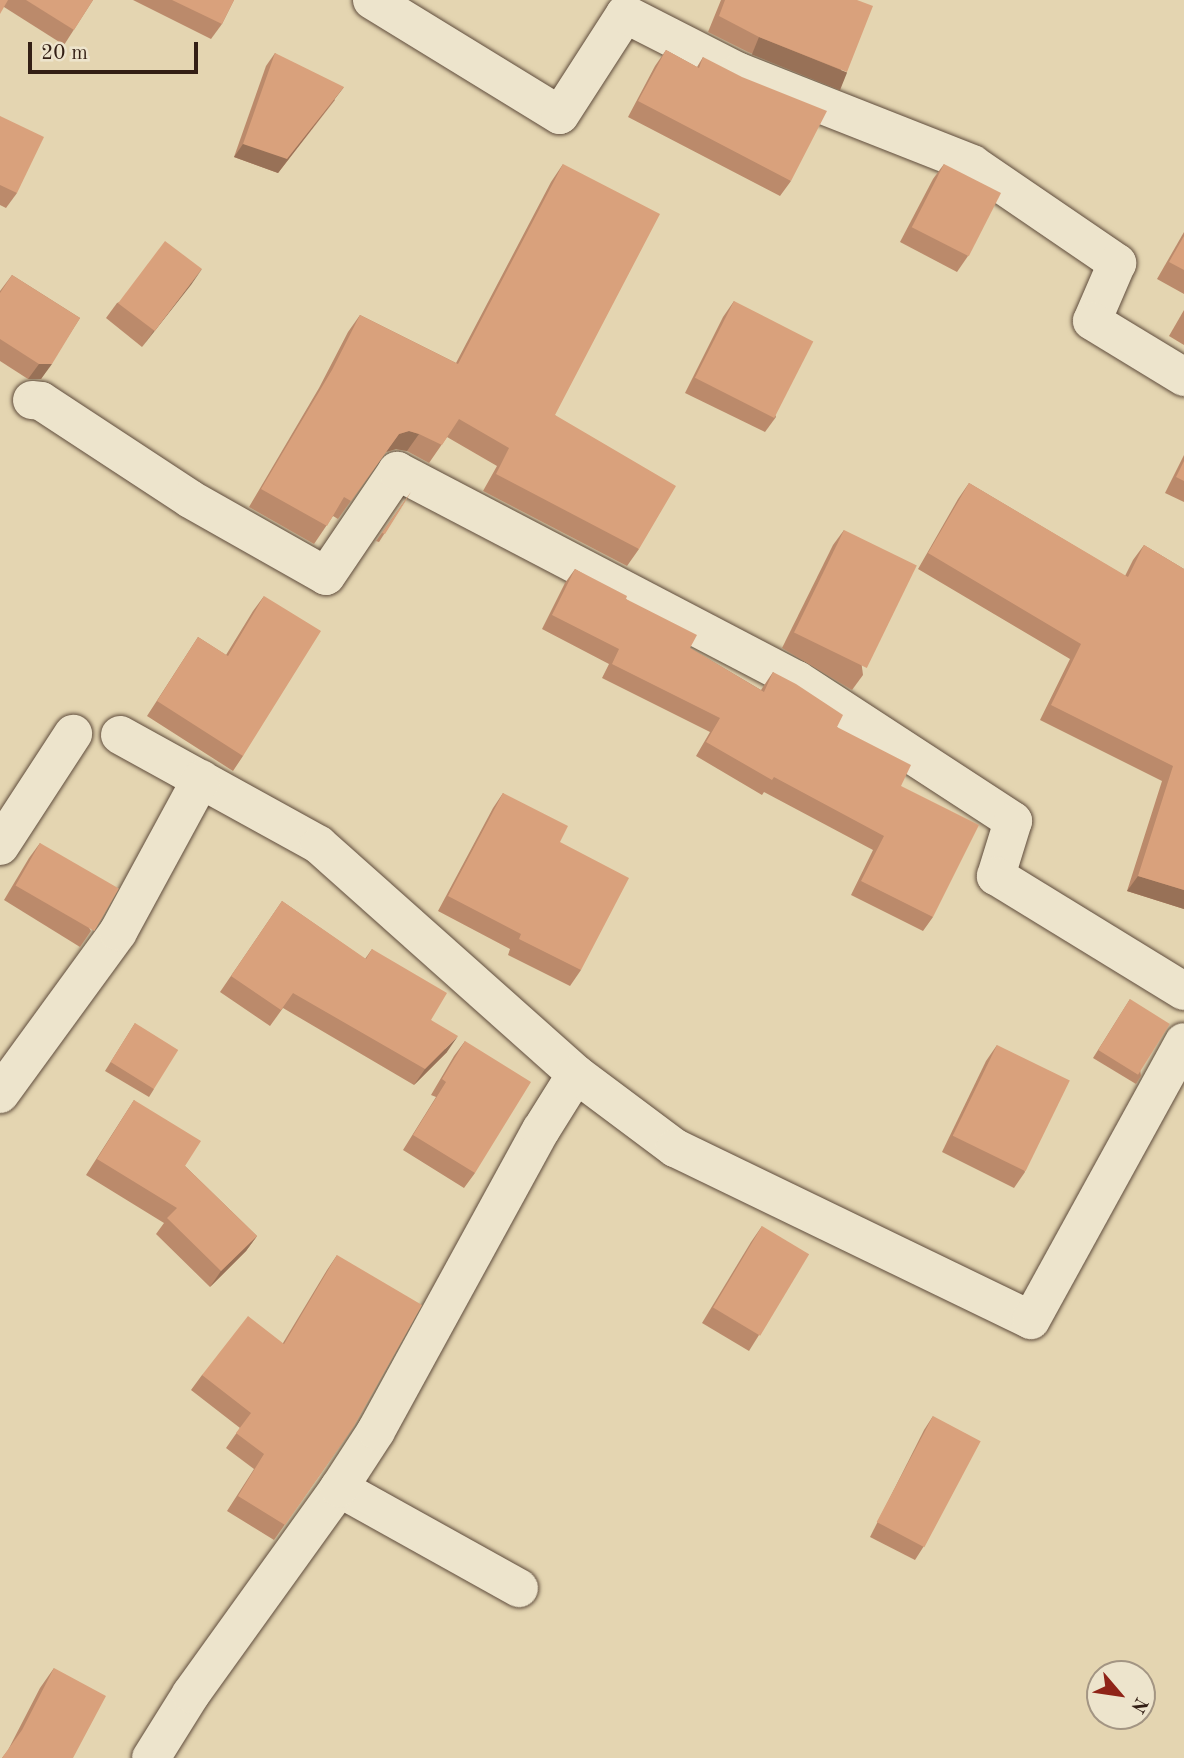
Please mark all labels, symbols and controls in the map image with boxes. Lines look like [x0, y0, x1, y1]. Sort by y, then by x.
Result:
scale bar [32, 28, 201, 72]
text: 20 m [41, 43, 88, 64]
north arrow [1086, 1660, 1156, 1730]
text: N [1126, 1693, 1150, 1715]

